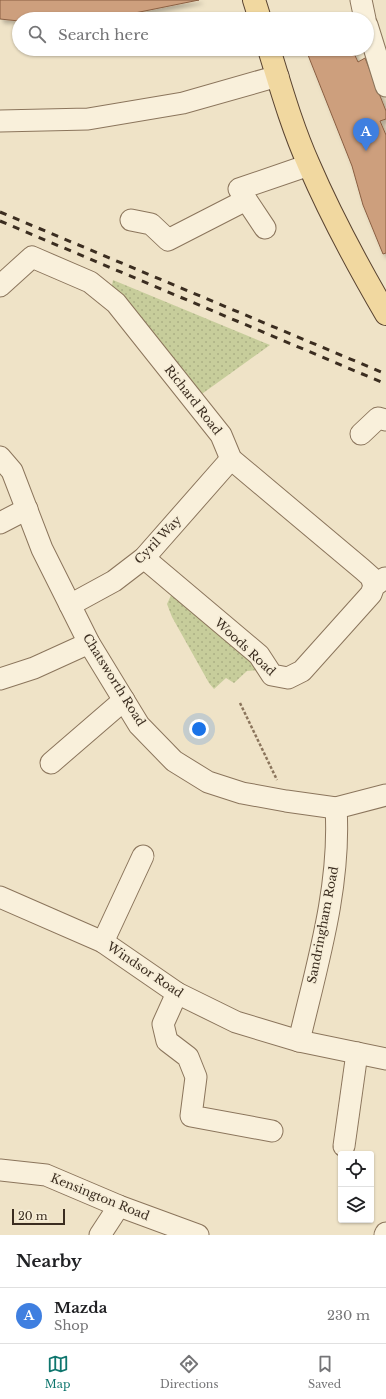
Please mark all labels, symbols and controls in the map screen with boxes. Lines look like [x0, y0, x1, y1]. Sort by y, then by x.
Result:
search box [12, 12, 374, 56]
icon: search [26, 23, 48, 45]
text: Search here [58, 25, 149, 44]
pin: A [353, 118, 379, 151]
street label: Richard Road [162, 362, 225, 437]
street label: Cyril Way [131, 512, 184, 567]
street label: Woods Road [211, 614, 279, 679]
street label: Chatsworth Road [80, 631, 149, 729]
your location [189, 719, 209, 739]
street label: Sandringham Road [304, 865, 341, 985]
street label: Windsor Road [104, 938, 186, 1001]
map controls [338, 1151, 374, 1223]
button: locate [338, 1151, 374, 1187]
street label: Kensington Road [49, 1170, 152, 1223]
button: layers [338, 1187, 374, 1223]
scale bar [12, 1207, 65, 1226]
text: 20 m [18, 1209, 48, 1223]
text: Nearby [16, 1251, 82, 1272]
text: Mazda [54, 1298, 107, 1317]
text: A [24, 1307, 34, 1324]
text: 230 m [327, 1307, 370, 1324]
text: Shop [54, 1317, 89, 1334]
tab: Map [45, 1353, 70, 1391]
tab: Directions [160, 1353, 218, 1391]
tab: Saved [308, 1353, 341, 1391]

